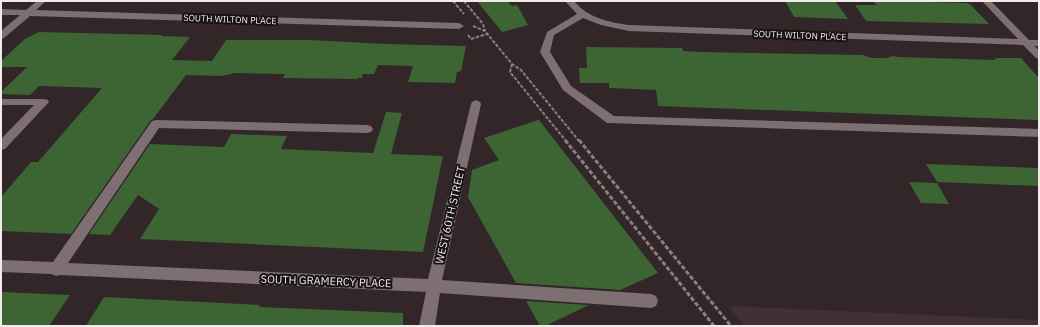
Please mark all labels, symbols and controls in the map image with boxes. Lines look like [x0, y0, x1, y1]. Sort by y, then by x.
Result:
street label: SOUTH WILTON PLACE [183, 12, 277, 26]
street label: SOUTH WILTON PLACE [753, 28, 847, 42]
street label: WEST 60TH STREET [432, 164, 468, 265]
street label: SOUTH GRAMERCY PLACE [260, 272, 392, 290]

